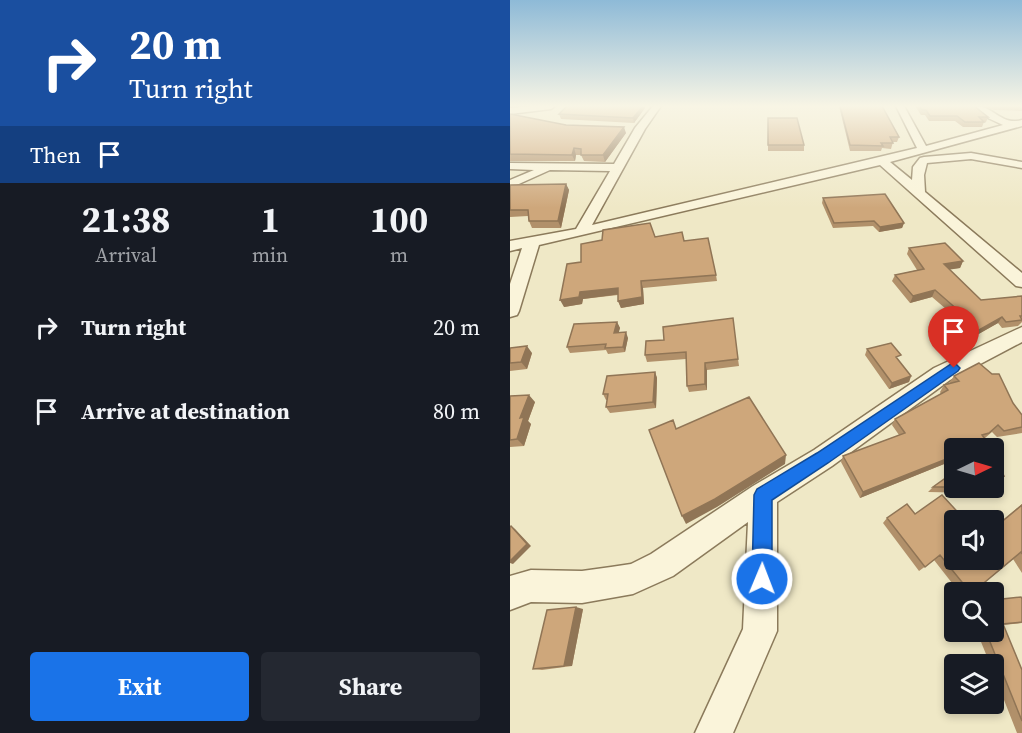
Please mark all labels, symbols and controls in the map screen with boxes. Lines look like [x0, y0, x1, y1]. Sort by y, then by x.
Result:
text: 20 m [129, 15, 222, 73]
icon: right [30, 24, 108, 102]
text: Turn right [129, 70, 253, 107]
icon: arrive [93, 138, 126, 171]
text: Then [30, 140, 81, 170]
text: 21:38 [82, 195, 170, 244]
text: 1 [260, 195, 280, 244]
text: 100 [370, 195, 428, 244]
text: Arrival [95, 241, 157, 269]
text: min [252, 241, 288, 269]
text: m [390, 241, 408, 269]
pin [928, 306, 979, 368]
icon: right [30, 311, 63, 344]
text: Turn right [81, 312, 186, 342]
text: 20 m [433, 312, 480, 342]
icon: arrive [937, 315, 970, 348]
icon: arrive [30, 395, 63, 428]
text: Arrive at destination [81, 396, 290, 426]
text: 80 m [433, 396, 480, 426]
north arrow [944, 438, 1004, 498]
map controls [944, 438, 1004, 714]
button: sound [944, 510, 1004, 570]
position arrow [730, 547, 794, 611]
button: search [944, 582, 1004, 642]
button: Exit [30, 652, 249, 721]
button: Share [261, 652, 480, 721]
button: layers [944, 654, 1004, 714]

